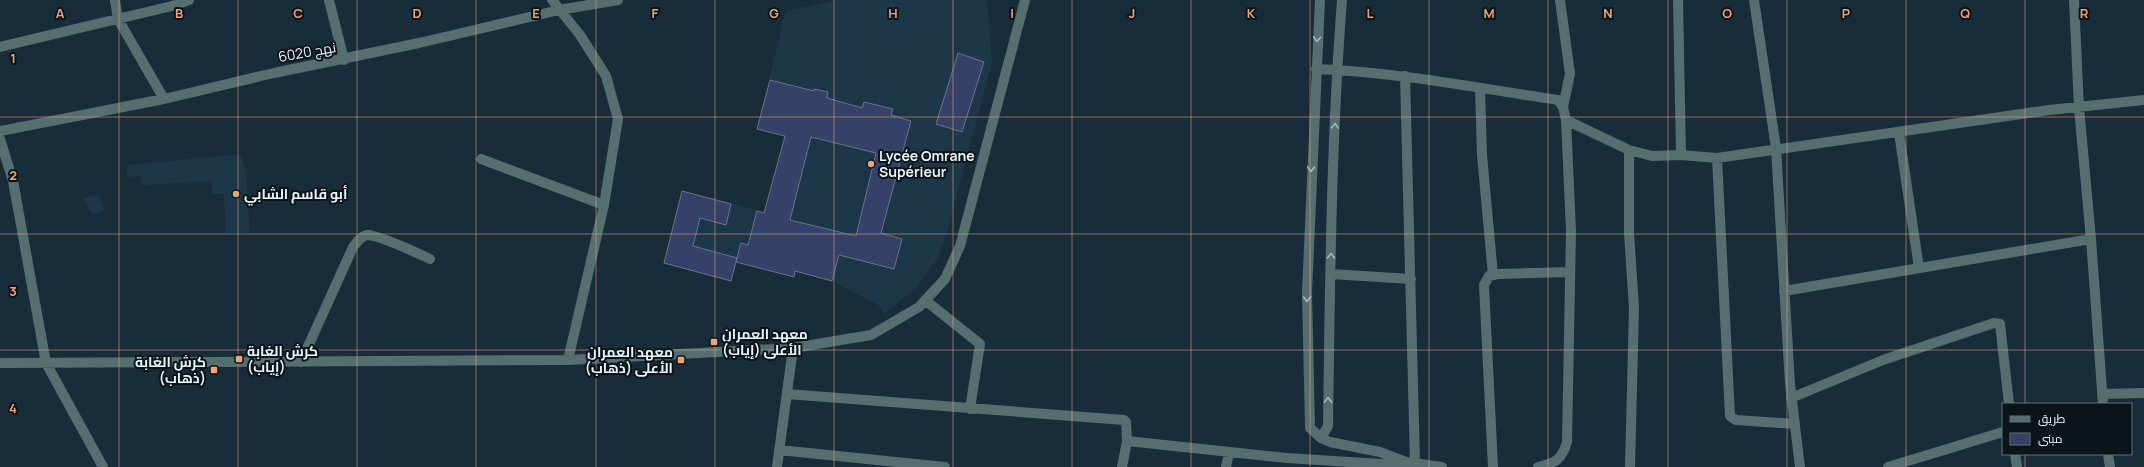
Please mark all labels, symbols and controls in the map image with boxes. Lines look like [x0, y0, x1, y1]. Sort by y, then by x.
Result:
text: A [56, 4, 65, 22]
text: B [175, 4, 183, 22]
text: C [293, 4, 303, 22]
text: D [412, 4, 422, 22]
text: E [532, 4, 540, 22]
text: F [652, 4, 659, 22]
text: G [769, 4, 779, 22]
text: H [888, 4, 898, 22]
text: I [1010, 4, 1014, 22]
text: J [1129, 4, 1135, 22]
text: K [1247, 4, 1256, 22]
text: L [1367, 4, 1374, 22]
text: M [1483, 4, 1495, 22]
text: N [1603, 4, 1613, 22]
text: O [1722, 4, 1732, 22]
text: P [1842, 4, 1850, 22]
text: Q [1960, 4, 1970, 22]
text: R [2080, 4, 2089, 22]
one-way arrow [1313, 36, 1322, 42]
street label: نهج 6020 [277, 37, 337, 66]
text: 1 [10, 49, 16, 67]
one-way arrow [1330, 123, 1339, 129]
place label: Lycée Omrane Supérieur [879, 146, 975, 181]
marker: Lycée Omrane Supérieur [866, 159, 876, 169]
text: 2 [9, 166, 17, 184]
one-way arrow [1307, 166, 1316, 172]
place label: أبو قاسم الشابي [244, 184, 347, 206]
marker: أبو قاسم الشابي [231, 189, 241, 199]
one-way arrow [1327, 253, 1335, 259]
text: 3 [9, 282, 17, 300]
one-way arrow [1303, 296, 1311, 302]
place label: معهد العمران الأعلى (إياب) [722, 324, 808, 360]
marker: معهد العمران الأعلى (إياب) [709, 337, 719, 347]
place label: كرش الغابة (إياب) [247, 341, 318, 377]
place label: معهد العمران الأعلى (ذهاب) [585, 342, 673, 377]
place label: كرش الغابة (ذهاب) [135, 352, 206, 387]
marker: كرش الغابة (إياب) [234, 354, 244, 364]
marker: معهد العمران الأعلى (ذهاب) [676, 355, 686, 365]
marker: كرش الغابة (ذهاب) [209, 365, 219, 375]
one-way arrow [1324, 397, 1332, 403]
text: 4 [9, 399, 17, 417]
legend [2002, 403, 2132, 455]
text: طريق [2038, 410, 2066, 427]
text: مبنى [2038, 430, 2063, 447]

